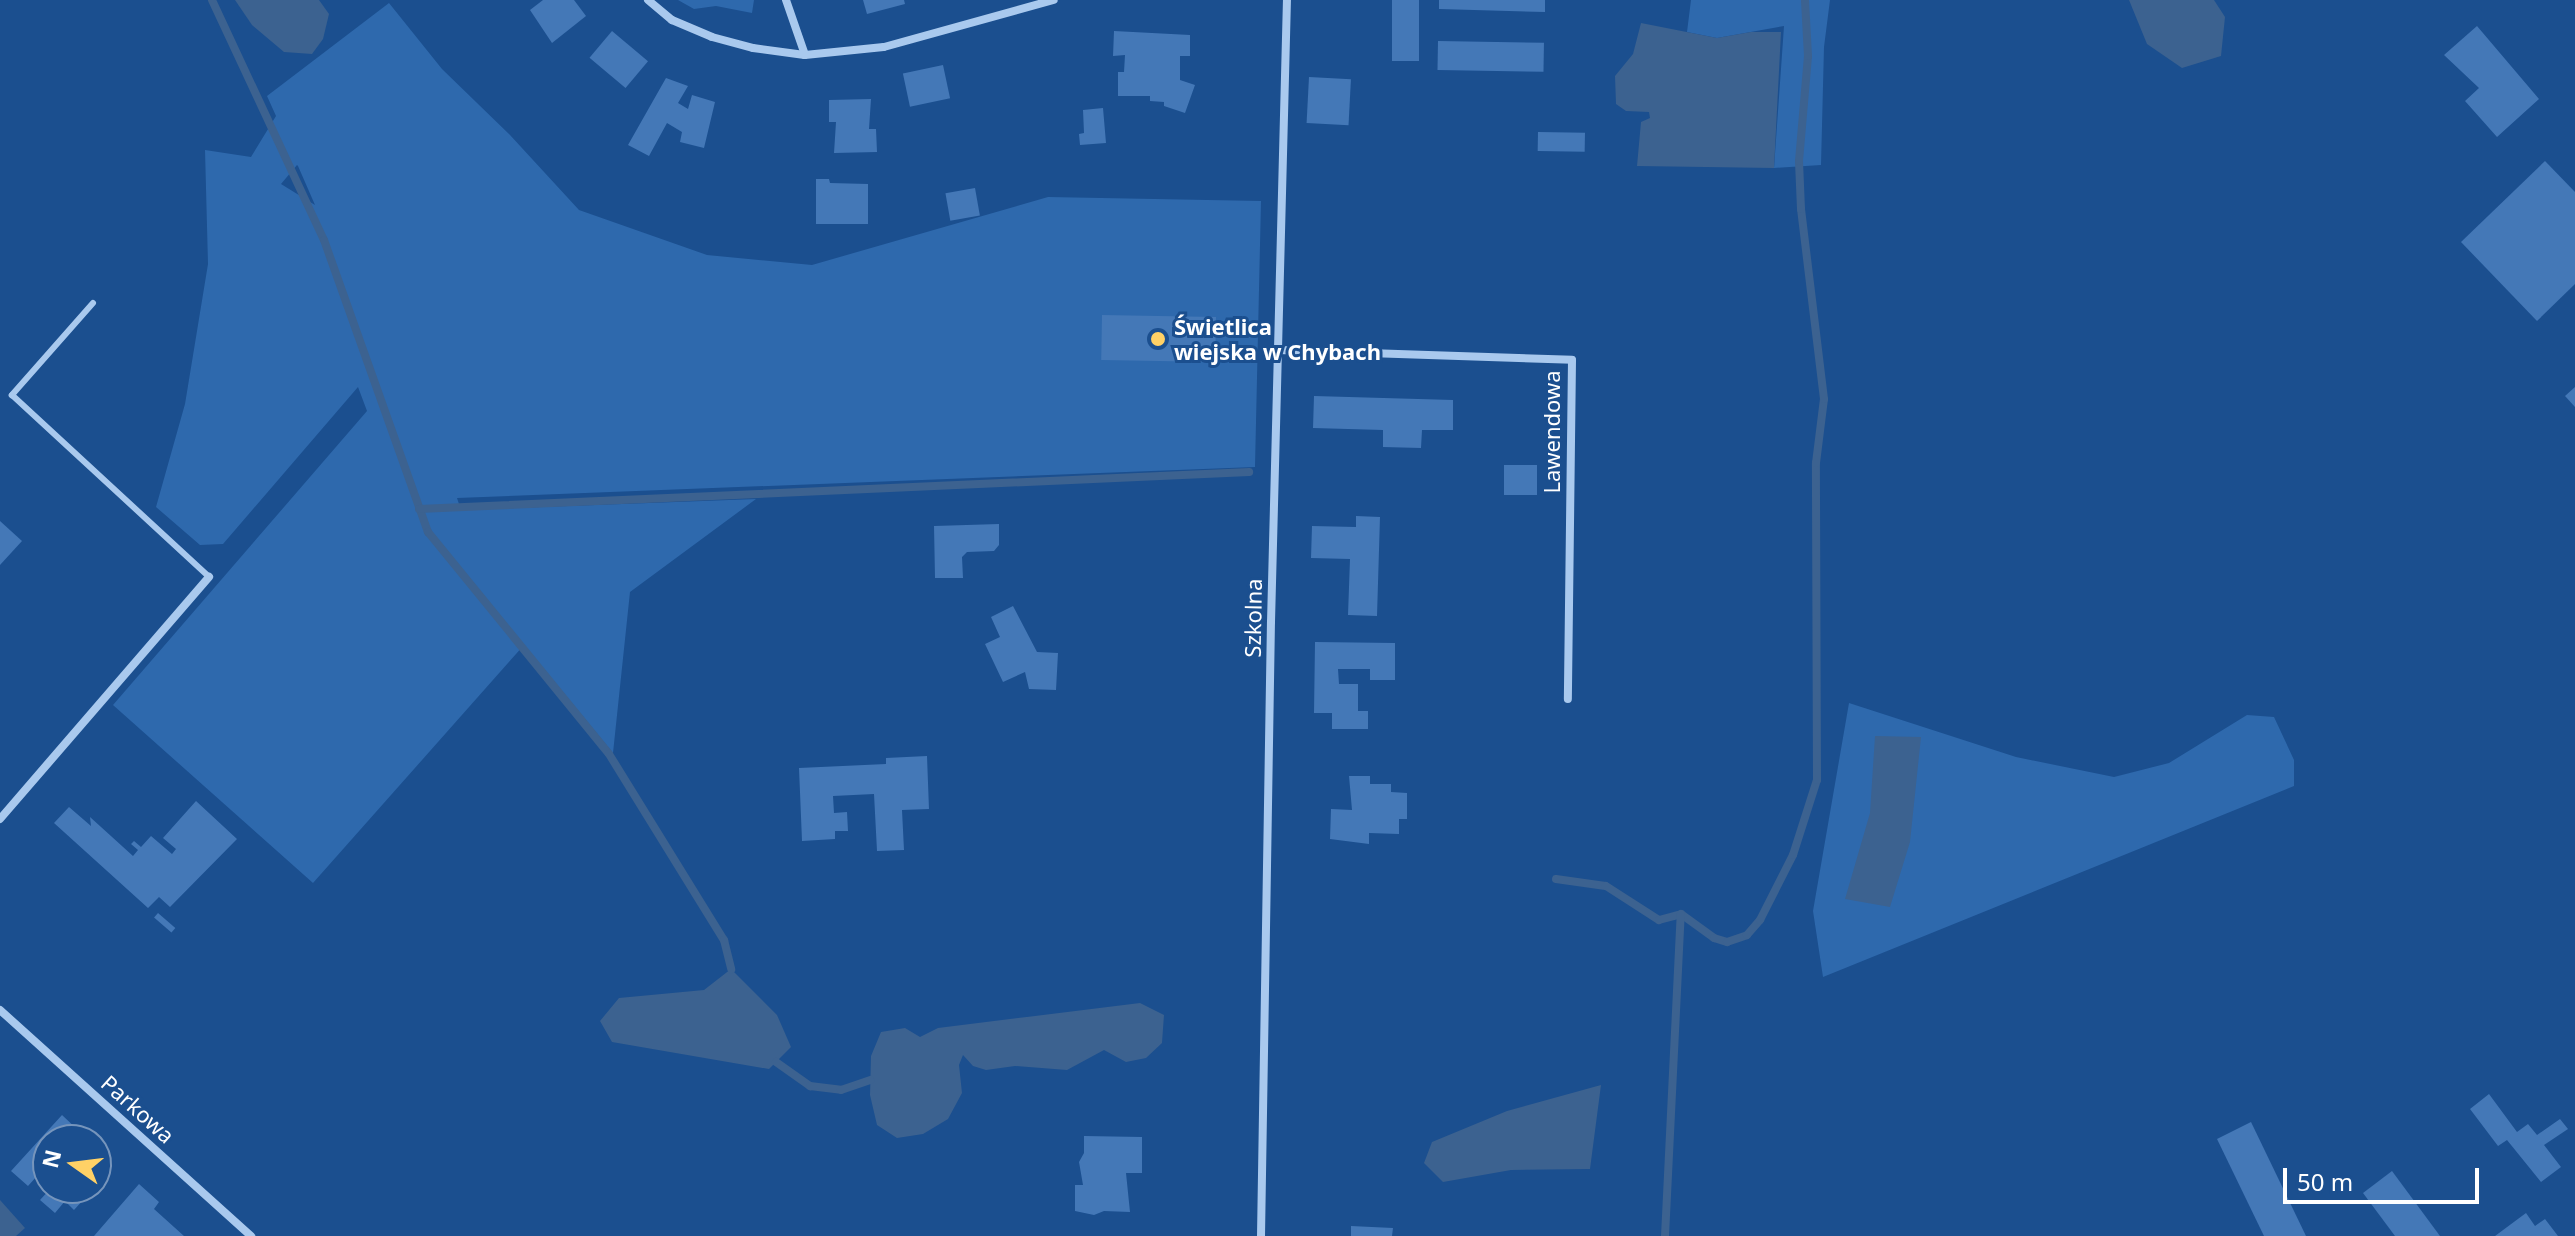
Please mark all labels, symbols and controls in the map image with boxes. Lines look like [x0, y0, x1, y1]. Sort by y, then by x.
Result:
place label: Świetlica wiejska w Chybach [1174, 313, 1381, 364]
marker: Świetlica wiejska w Chybach [1149, 330, 1167, 348]
street label: Lawendowa [1539, 370, 1565, 494]
street label: Szkolna [1239, 578, 1267, 658]
street label: Parkowa [96, 1069, 180, 1149]
north arrow [32, 1124, 112, 1204]
text: N [34, 1146, 67, 1171]
scale bar [2287, 1152, 2483, 1202]
text: 50 m [2297, 1165, 2353, 1198]

